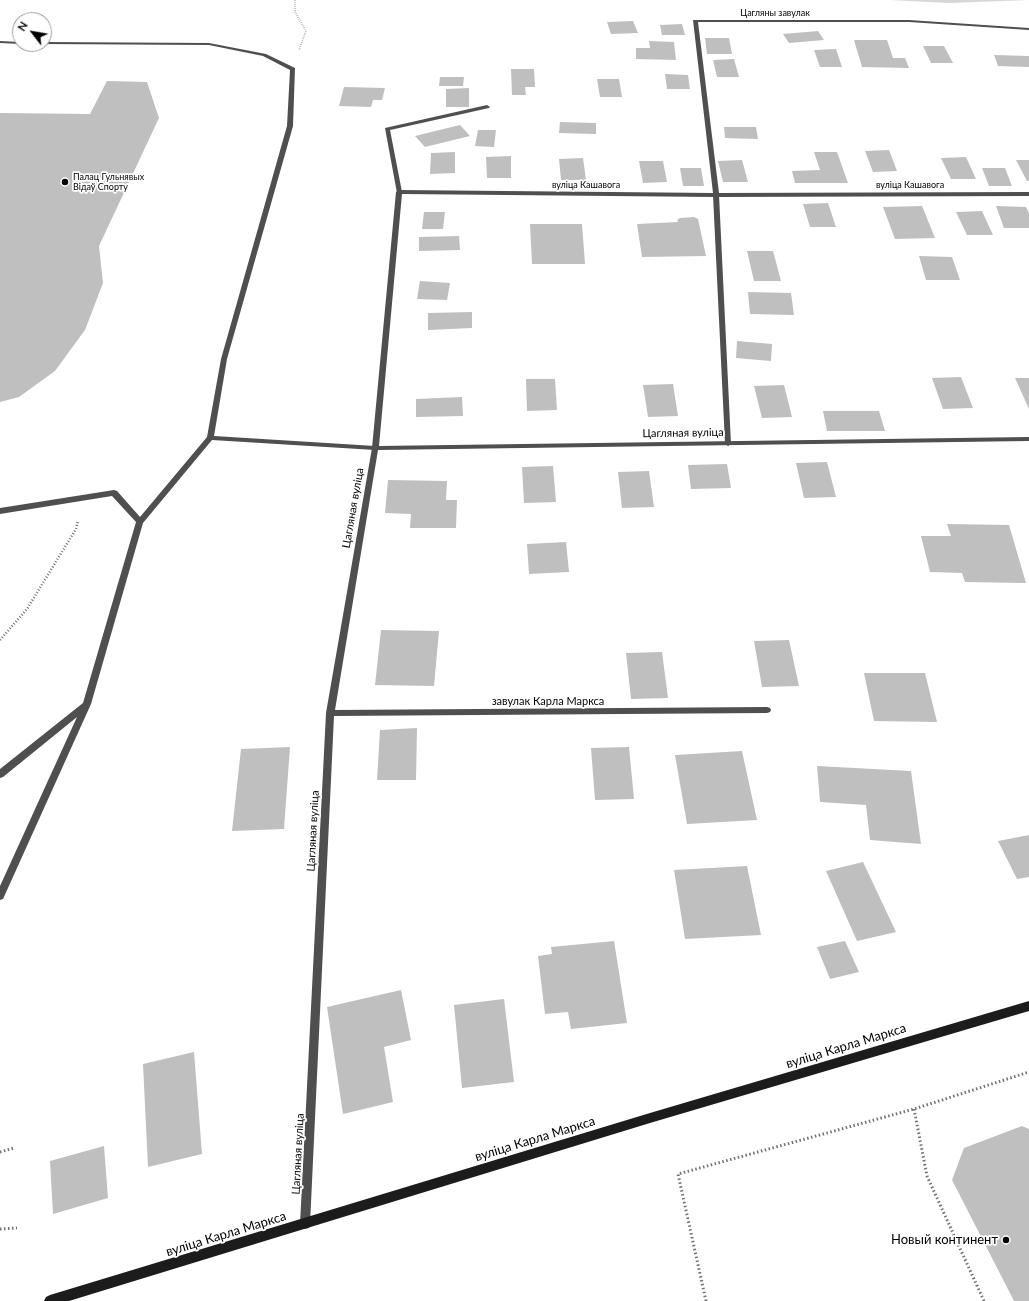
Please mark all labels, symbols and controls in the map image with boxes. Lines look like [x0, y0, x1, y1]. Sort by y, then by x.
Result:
street label: Цагляны завулак [740, 8, 810, 18]
north arrow [12, 12, 52, 52]
text: N [14, 19, 30, 33]
place label: Палац Гульнявых Відаў Спорту [73, 172, 144, 193]
marker: Палац Гульнявых Відаў Спорту [60, 177, 70, 187]
street label: вуліца Кашавога [552, 180, 620, 190]
street label: вуліца Кашавога [876, 180, 944, 190]
street label: Цагляная вуліца [642, 426, 724, 440]
street label: Цагляная вуліца [339, 467, 367, 549]
street label: завулак Карла Маркса [492, 694, 604, 708]
street label: Цагляная вуліца [304, 790, 322, 872]
street label: вуліца Карла Маркса [784, 1020, 908, 1072]
street label: Цагляная вуліца [289, 1113, 307, 1195]
street label: вуліца Карла Маркса [473, 1113, 597, 1165]
street label: вуліца Карла Маркса [164, 1208, 288, 1260]
place label: Новый континент [891, 1232, 998, 1248]
marker: Новый континент [1001, 1235, 1011, 1245]

